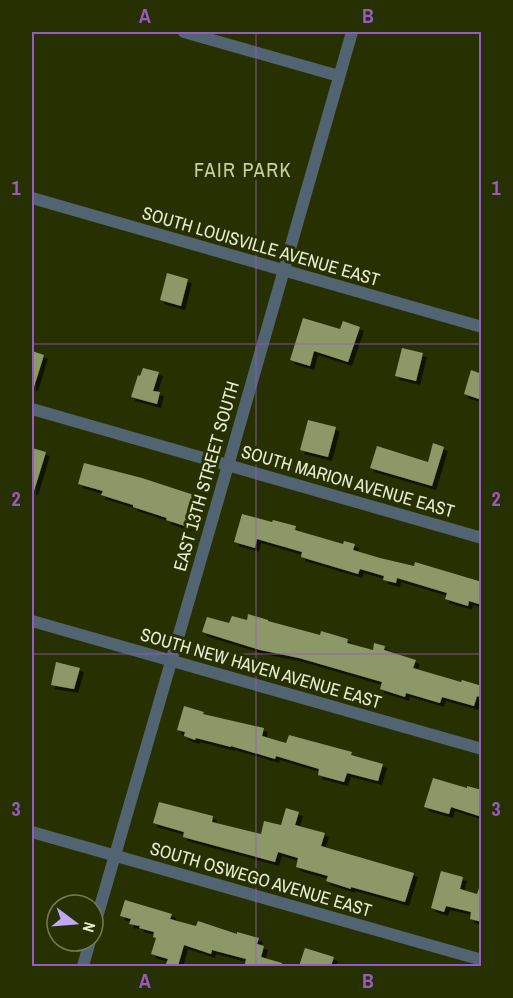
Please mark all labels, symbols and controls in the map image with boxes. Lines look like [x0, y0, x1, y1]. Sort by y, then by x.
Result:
text: A [139, 2, 151, 29]
text: B [362, 2, 374, 29]
district label: FAIR PARK [194, 156, 292, 183]
text: 1 [11, 174, 21, 201]
text: 1 [491, 174, 501, 201]
street label: SOUTH LOUISVILLE AVENUE EAST [139, 200, 383, 292]
street label: EAST 13TH STREET SOUTH [167, 378, 245, 574]
street label: SOUTH MARION AVENUE EAST [239, 439, 457, 523]
text: 2 [11, 485, 21, 512]
text: 2 [491, 485, 501, 512]
street label: SOUTH NEW HAVEN AVENUE EAST [138, 622, 384, 714]
text: 3 [11, 795, 21, 822]
text: 3 [491, 795, 501, 822]
street label: SOUTH OSWEGO AVENUE EAST [147, 835, 375, 923]
north arrow [45, 893, 105, 953]
text: N [78, 920, 101, 935]
text: A [139, 967, 151, 994]
text: B [362, 967, 374, 994]

